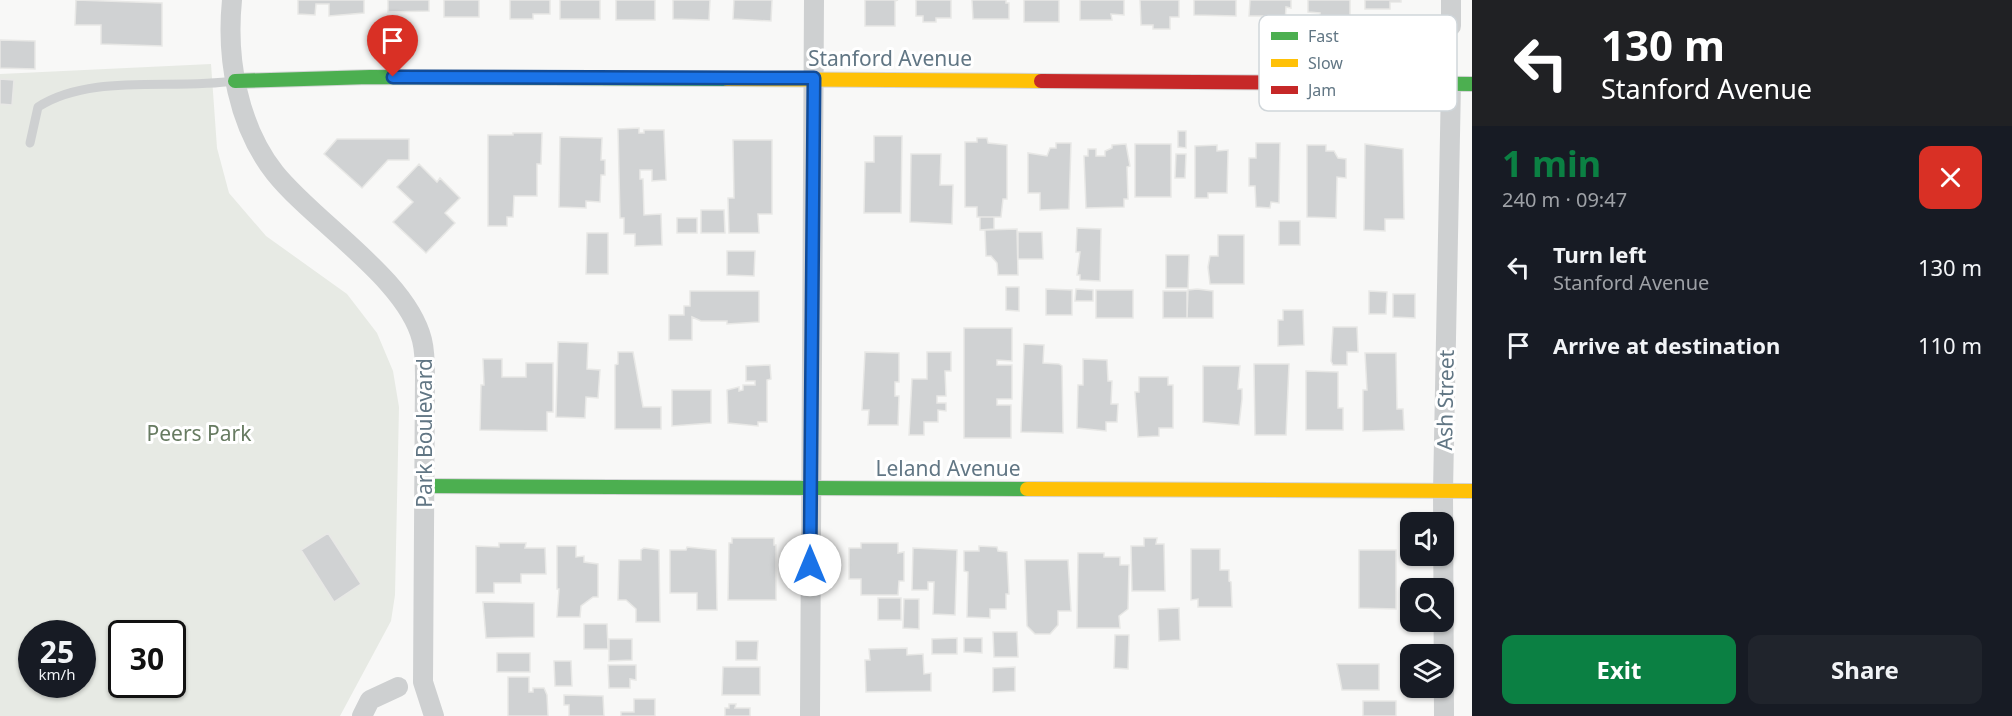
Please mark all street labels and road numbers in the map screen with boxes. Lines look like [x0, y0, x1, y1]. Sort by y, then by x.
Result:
street label: Stanford Avenue [808, 44, 972, 72]
street label: Ash Street [1430, 349, 1460, 451]
street label: Park Boulevard [410, 358, 438, 508]
street label: Leland Avenue [875, 454, 1021, 482]

